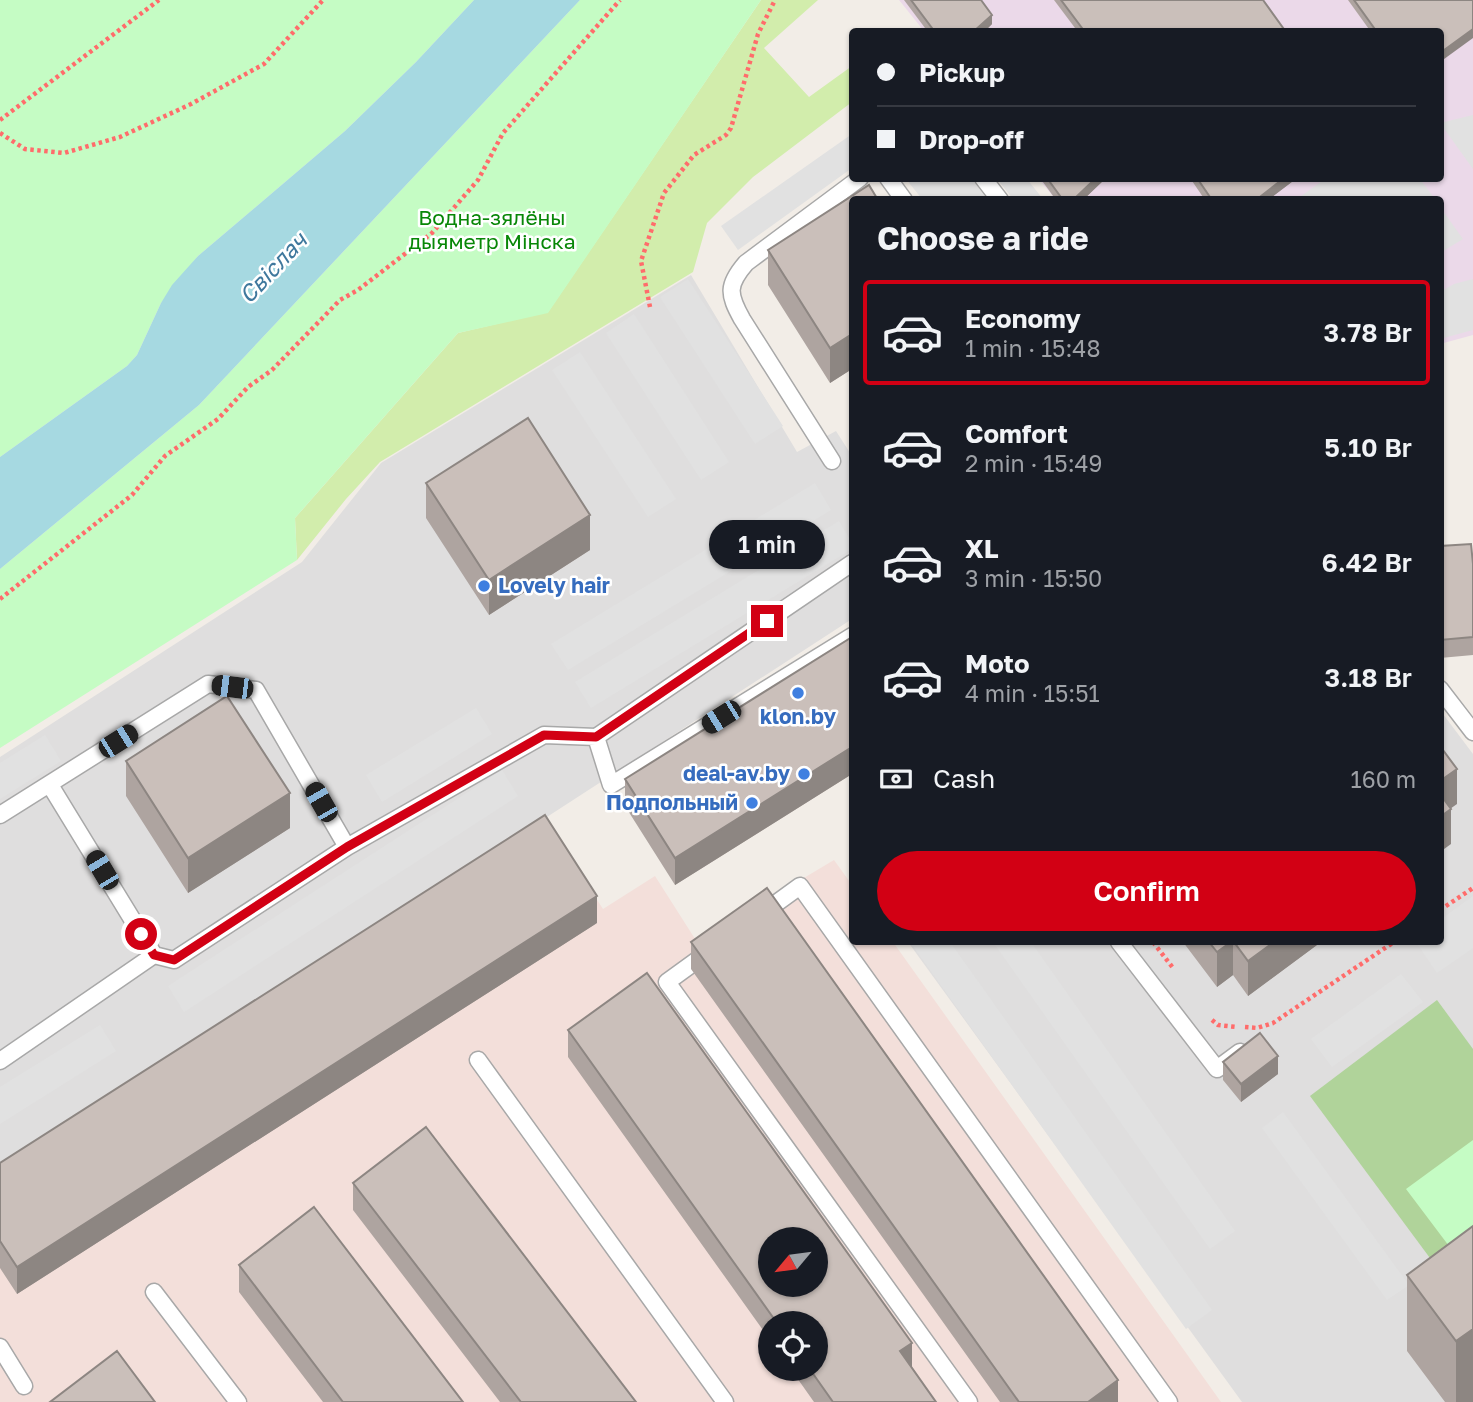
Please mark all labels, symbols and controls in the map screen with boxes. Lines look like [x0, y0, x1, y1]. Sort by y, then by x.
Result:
text: Pickup [919, 57, 1005, 88]
text: Drop-off [919, 124, 1024, 155]
park label: Водна-зялёны дыяметр Мінска [408, 204, 576, 254]
text: Choose a ride [877, 219, 1089, 257]
water label: Свіслач [233, 225, 313, 309]
icon: car [881, 301, 944, 364]
text: Economy [965, 303, 1081, 334]
text: 3.78 Br [1324, 317, 1412, 348]
text: 1 min · 15:48 [965, 334, 1100, 362]
icon: car [881, 416, 944, 479]
text: Comfort [965, 418, 1068, 449]
text: 5.10 Br [1324, 432, 1412, 463]
text: 2 min · 15:49 [965, 449, 1103, 477]
callout: 1 min [709, 520, 825, 568]
text: 1 min [738, 530, 796, 558]
icon: car [881, 531, 944, 594]
text: XL [965, 533, 999, 564]
text: 6.42 Br [1321, 547, 1412, 578]
text: 3 min · 15:50 [965, 564, 1102, 592]
place label: Lovely hair [498, 572, 610, 598]
marker: Lovely hair [476, 578, 492, 594]
route end [751, 605, 783, 637]
icon: car [881, 646, 944, 709]
text: Moto [965, 648, 1030, 679]
text: 3.18 Br [1324, 662, 1412, 693]
car [210, 674, 255, 700]
text: 4 min · 15:51 [965, 679, 1100, 707]
marker: klon.by [790, 685, 806, 701]
car [698, 697, 745, 737]
place label: klon.by [760, 703, 837, 729]
car [95, 721, 142, 761]
place label: deal-av.by [683, 760, 790, 786]
icon: cash [877, 760, 915, 798]
text: Cash [933, 763, 995, 794]
text: 160 m [1351, 765, 1416, 793]
marker: deal-av.by [796, 766, 812, 782]
car [302, 779, 341, 825]
place label: Подпольный [606, 789, 738, 815]
marker: Подпольный [744, 795, 760, 811]
car [83, 847, 122, 893]
button: Confirm [877, 851, 1416, 931]
route start [125, 918, 157, 950]
north arrow [758, 1227, 828, 1297]
map controls [758, 1227, 828, 1381]
button: locate [758, 1311, 828, 1381]

